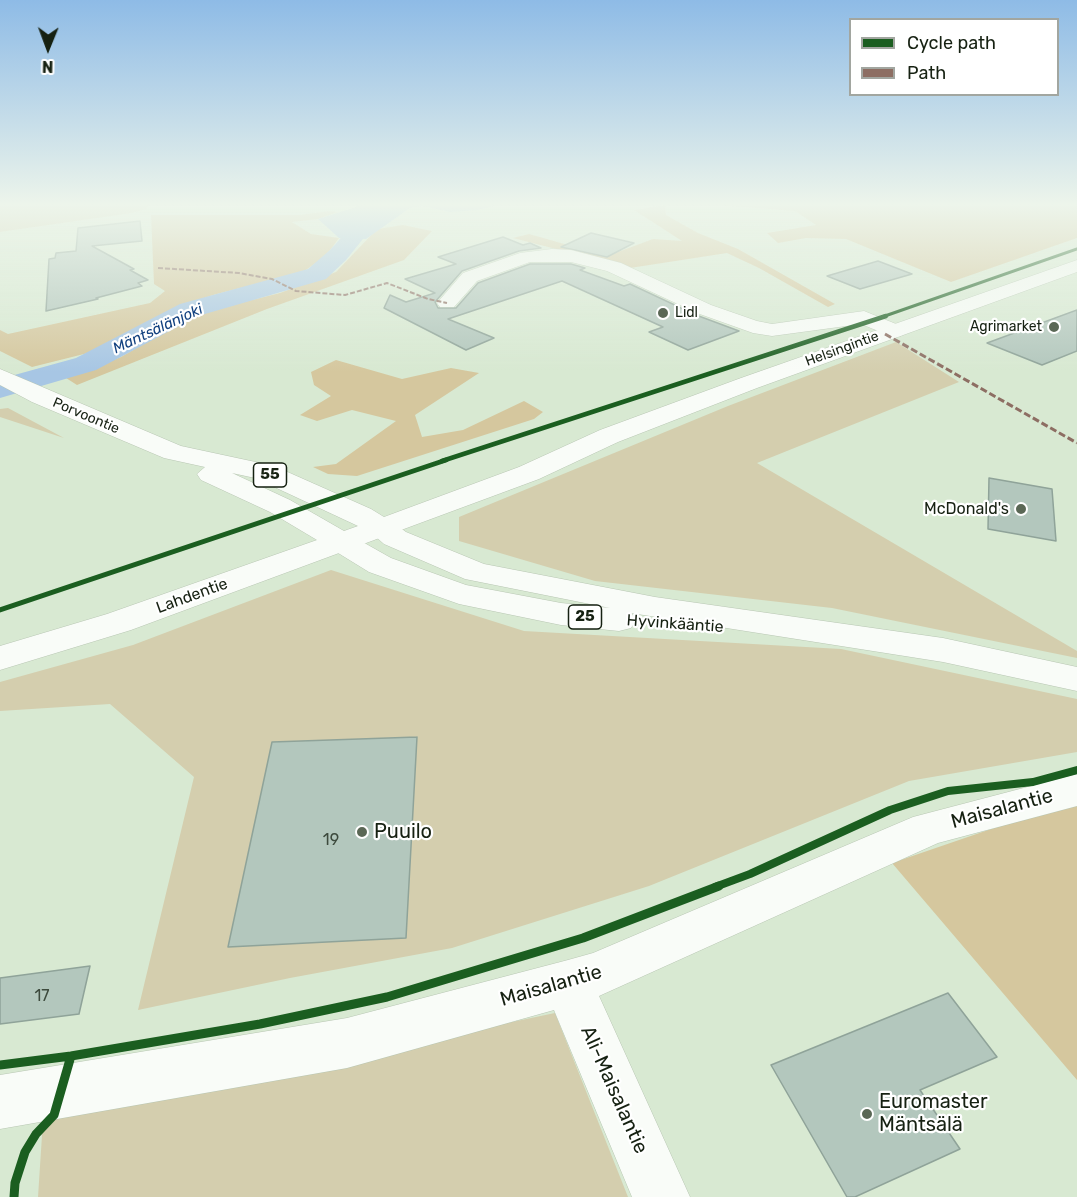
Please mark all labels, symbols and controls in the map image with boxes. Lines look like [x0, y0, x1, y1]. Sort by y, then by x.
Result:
north arrow [18, 18, 78, 78]
legend [849, 18, 1059, 96]
text: Cycle path [907, 32, 996, 54]
text: N [42, 57, 54, 76]
text: Path [907, 62, 946, 84]
water label: Mäntsälänjoki [110, 300, 206, 358]
place label: Lidl [675, 305, 698, 321]
marker: Lidl [656, 306, 670, 320]
place label: Agrimarket [970, 319, 1042, 335]
marker: Agrimarket [1047, 320, 1061, 334]
street label: Helsingintie [803, 328, 881, 370]
street label: Porvoontie [50, 394, 122, 438]
road number: 55 [254, 463, 286, 487]
place label: McDonald's [924, 499, 1009, 519]
marker: McDonald's [1014, 502, 1028, 516]
street label: Lahdentie [154, 574, 230, 618]
road number: 25 [568, 605, 602, 629]
street label: Hyvinkääntie [626, 611, 724, 637]
street label: Maisalantie [948, 784, 1056, 834]
place label: Puuilo [374, 820, 432, 844]
marker: Puuilo [355, 825, 369, 839]
house number: 19 [323, 830, 339, 850]
street label: Maisalantie [497, 960, 605, 1012]
house number: 17 [34, 986, 50, 1006]
street label: Ali-Maisalantie [575, 1022, 653, 1158]
place label: Euromaster Mäntsälä [879, 1090, 988, 1137]
marker: Euromaster Mäntsälä [860, 1107, 874, 1121]

